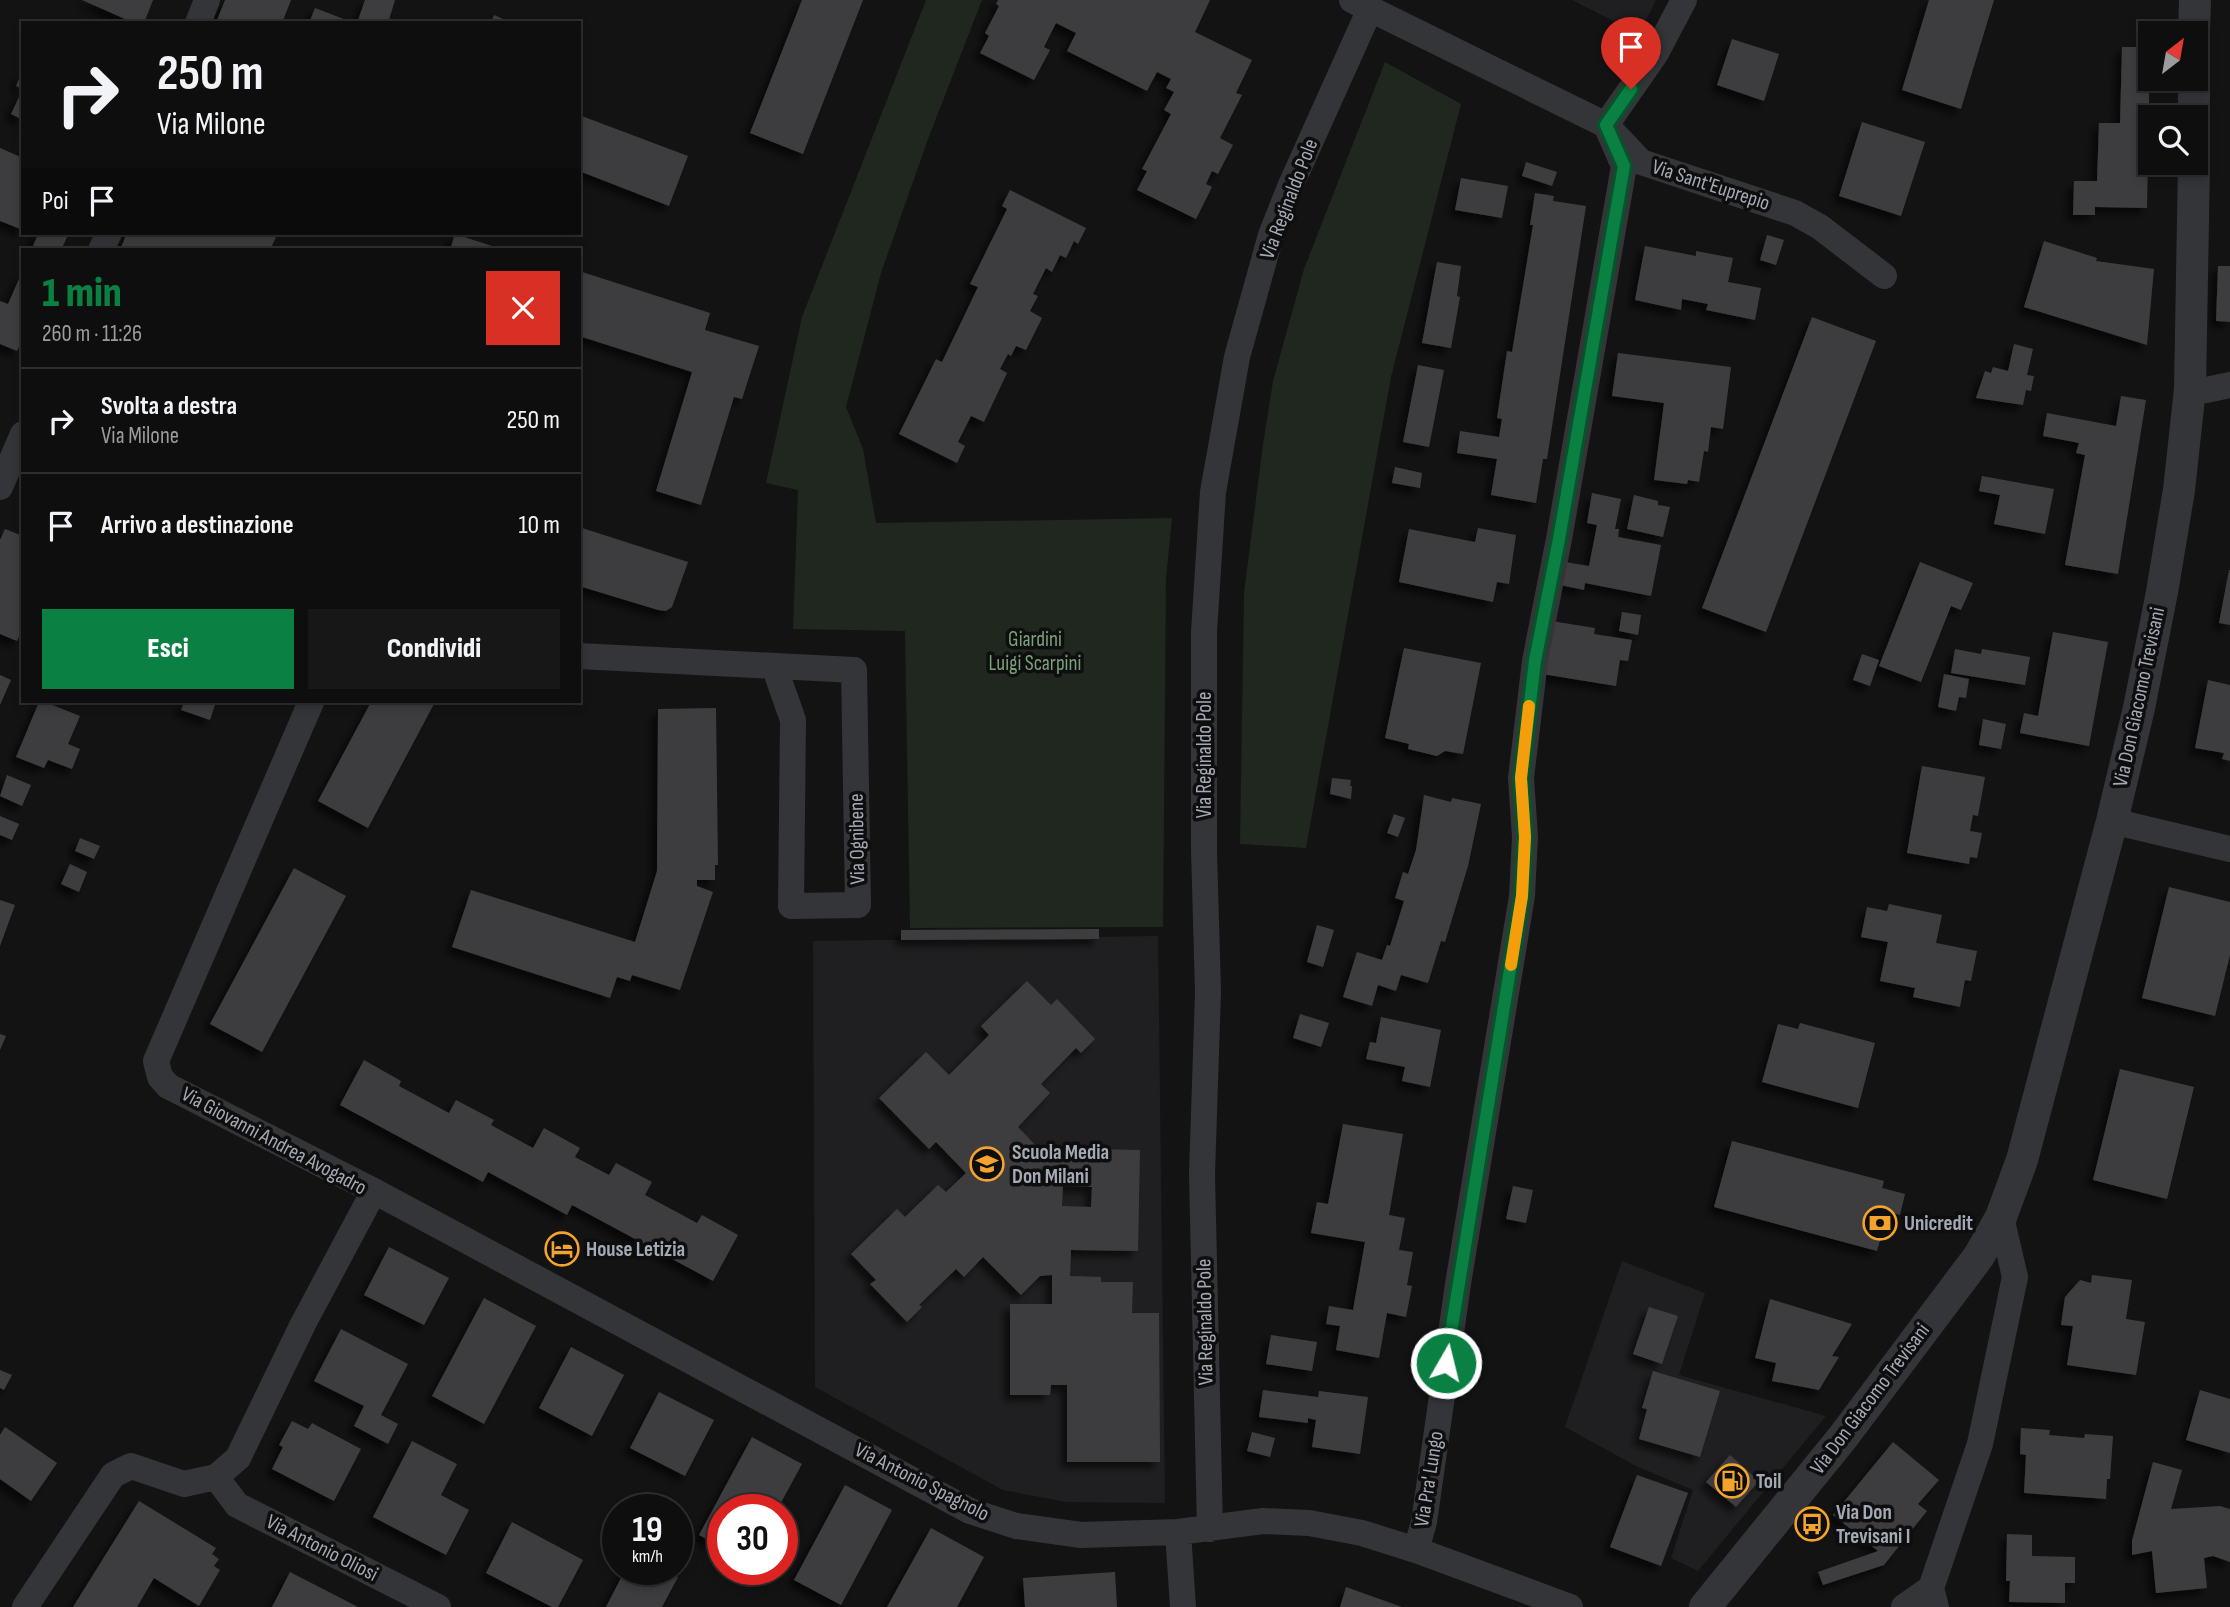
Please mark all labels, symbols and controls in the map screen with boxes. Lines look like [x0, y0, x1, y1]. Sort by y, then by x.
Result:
pin [1601, 17, 1661, 89]
north arrow [2138, 21, 2208, 91]
map controls [2138, 21, 2208, 175]
icon: arrive [1612, 28, 1650, 66]
text: 250 m [157, 45, 263, 104]
icon: right [42, 49, 133, 140]
text: Via Milone [157, 105, 266, 144]
button: search [2138, 105, 2208, 175]
street label: Via Reginaldo Pole [1255, 135, 1323, 263]
street label: Via Sant'Euprepio [1649, 154, 1773, 216]
icon: arrive [83, 182, 121, 220]
text: Poi [42, 186, 69, 217]
text: 1 min [42, 268, 122, 319]
button: close [486, 271, 560, 345]
text: 260 m · 11:26 [42, 320, 142, 348]
text: Svolta a destra [101, 391, 237, 422]
icon: right [42, 402, 80, 440]
text: 250 m [506, 405, 560, 436]
text: Via Milone [101, 422, 179, 450]
icon: arrive [42, 507, 80, 545]
text: Arrivo a destinazione [101, 510, 294, 541]
text: 10 m [518, 510, 560, 541]
street label: Via Don Giacomo Trevisani [2108, 605, 2170, 789]
button: Esci [42, 609, 294, 689]
button: Condividi [308, 609, 560, 689]
park label: Giardini Luigi Scarpini [989, 627, 1081, 676]
street label: Via Reginaldo Pole [1192, 692, 1217, 818]
street label: Via Ognibene [844, 793, 870, 885]
street label: Via Giovanni Andrea Avogadro [177, 1082, 371, 1200]
place label: Scuola Media Don Milani [1012, 1140, 1109, 1189]
school or university icon: Scuola Media Don Milani [968, 1145, 1006, 1183]
bank icon: Unicredit [1861, 1204, 1899, 1242]
place label: Unicredit [1904, 1211, 1973, 1236]
hotel icon: House Letizia [543, 1230, 581, 1268]
place label: House Letizia [586, 1237, 685, 1262]
street label: Via Reginaldo Pole [1191, 1258, 1219, 1386]
street label: Via Don Giacomo Trevisani [1805, 1319, 1935, 1479]
position arrow [1409, 1326, 1483, 1400]
street label: Via Pra' Lungo [1409, 1429, 1449, 1529]
street label: Via Antonio Spagnolo [851, 1437, 993, 1527]
fuel station icon: Toil [1713, 1462, 1751, 1500]
place label: Toil [1756, 1469, 1782, 1494]
speed limit sign: 30 [707, 1494, 798, 1585]
place label: Via Don Trevisani I [1836, 1500, 1910, 1549]
bus stop icon: Via Don Trevisani I [1793, 1505, 1831, 1543]
street label: Via Antonio Oliosi [262, 1509, 382, 1587]
text: 19 [632, 1509, 663, 1552]
text: km/h [632, 1546, 663, 1567]

